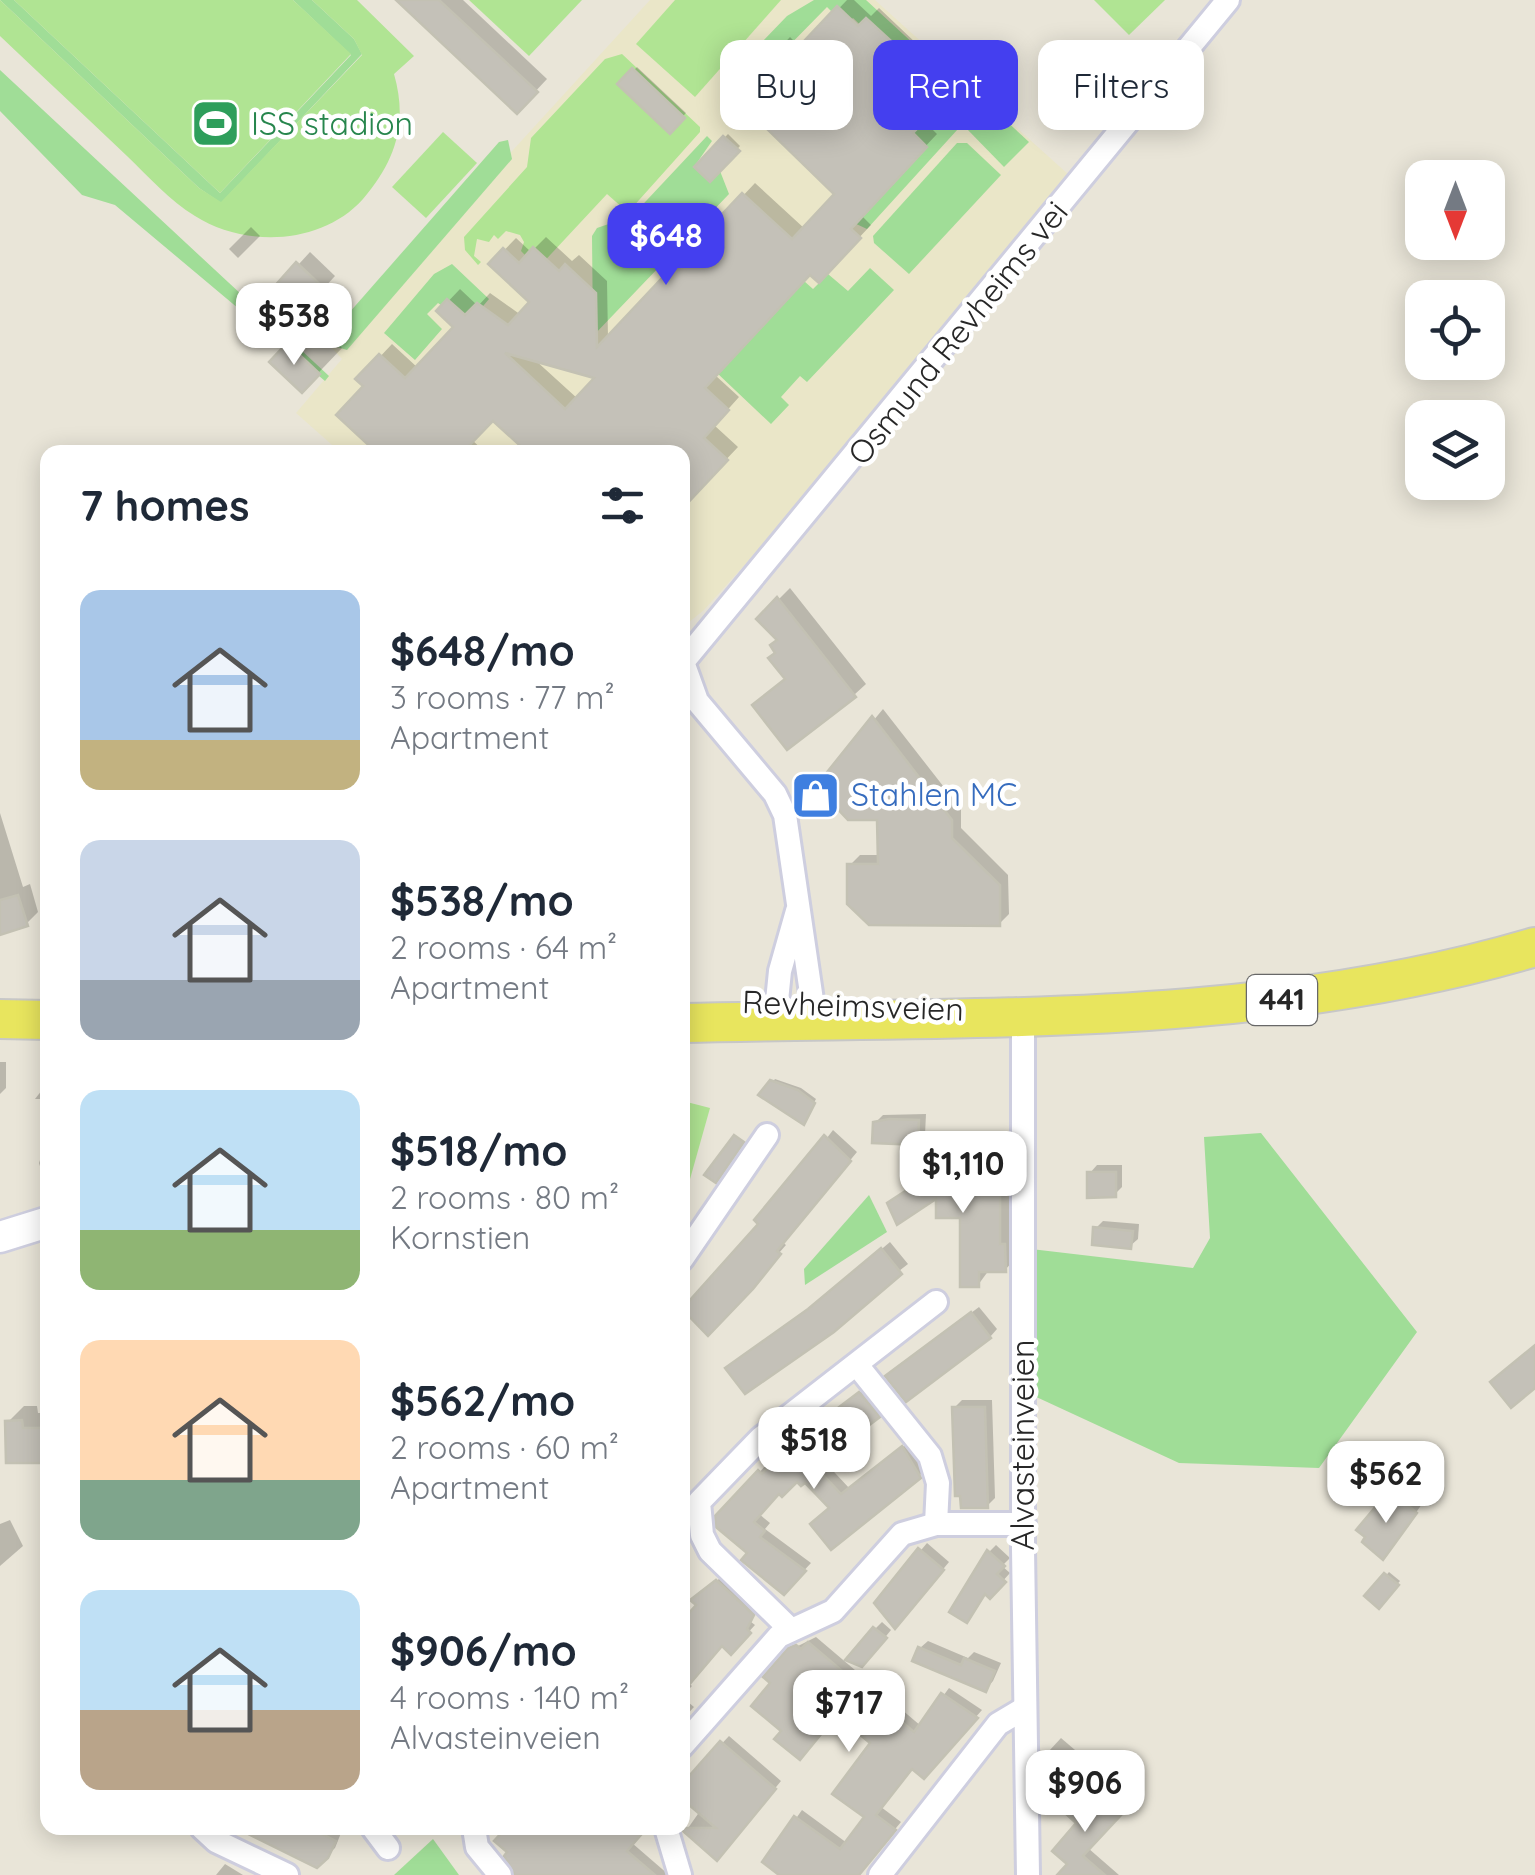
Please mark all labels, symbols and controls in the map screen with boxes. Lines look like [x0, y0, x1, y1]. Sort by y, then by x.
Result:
chip: Buy [720, 40, 853, 130]
chip: Rent [873, 40, 1018, 130]
chip: Filters [1038, 40, 1204, 130]
sports icon: ISS stadion [190, 98, 242, 150]
place label: ISS stadion [251, 103, 413, 143]
north arrow [1405, 160, 1505, 260]
map controls [1405, 160, 1505, 500]
street label: Osmund Revheims vei [839, 193, 1076, 472]
pin: $648 [607, 203, 725, 288]
text: $648 [629, 215, 703, 255]
button: locate [1405, 280, 1505, 380]
pin: $538 [235, 283, 353, 368]
text: $538 [258, 295, 330, 335]
button: layers [1405, 400, 1505, 500]
icon: filters [595, 478, 650, 533]
text: 7 homes [80, 479, 249, 532]
text: $648/mo [390, 624, 575, 677]
icon: home [160, 630, 280, 750]
text: 3 rooms · 77 m² [390, 677, 615, 717]
text: Apartment [390, 717, 549, 757]
shop icon: Stahlen MC [790, 769, 842, 821]
place label: Stahlen MC [851, 774, 1017, 814]
text: $538/mo [390, 874, 574, 927]
icon: home [160, 880, 280, 1000]
text: 2 rooms · 64 m² [390, 927, 617, 967]
text: Apartment [390, 967, 549, 1007]
road number: 441 [1247, 975, 1317, 1025]
street label: Revheimsveien [742, 981, 965, 1029]
text: $518/mo [390, 1124, 567, 1177]
icon: home [160, 1130, 280, 1250]
pin: $1,110 [882, 1131, 1044, 1216]
text: $1,110 [922, 1143, 1004, 1183]
text: 2 rooms · 80 m² [390, 1177, 619, 1217]
text: Kornstien [390, 1217, 530, 1257]
street label: Alvasteinveien [1002, 1340, 1042, 1550]
text: $562/mo [390, 1374, 575, 1427]
icon: home [160, 1380, 280, 1500]
pin: $518 [755, 1407, 873, 1492]
text: $518 [780, 1419, 848, 1459]
text: 2 rooms · 60 m² [390, 1427, 619, 1467]
pin: $562 [1327, 1441, 1445, 1526]
text: $562 [1349, 1453, 1423, 1493]
text: Apartment [390, 1467, 549, 1507]
text: $906/mo [390, 1624, 577, 1677]
icon: home [160, 1630, 280, 1750]
pin: $717 [790, 1670, 908, 1755]
text: 4 rooms · 140 m² [390, 1677, 629, 1717]
text: $717 [815, 1682, 883, 1722]
text: Alvasteinveien [390, 1717, 601, 1757]
pin: $906 [1026, 1750, 1144, 1835]
text: $906 [1048, 1762, 1122, 1802]

